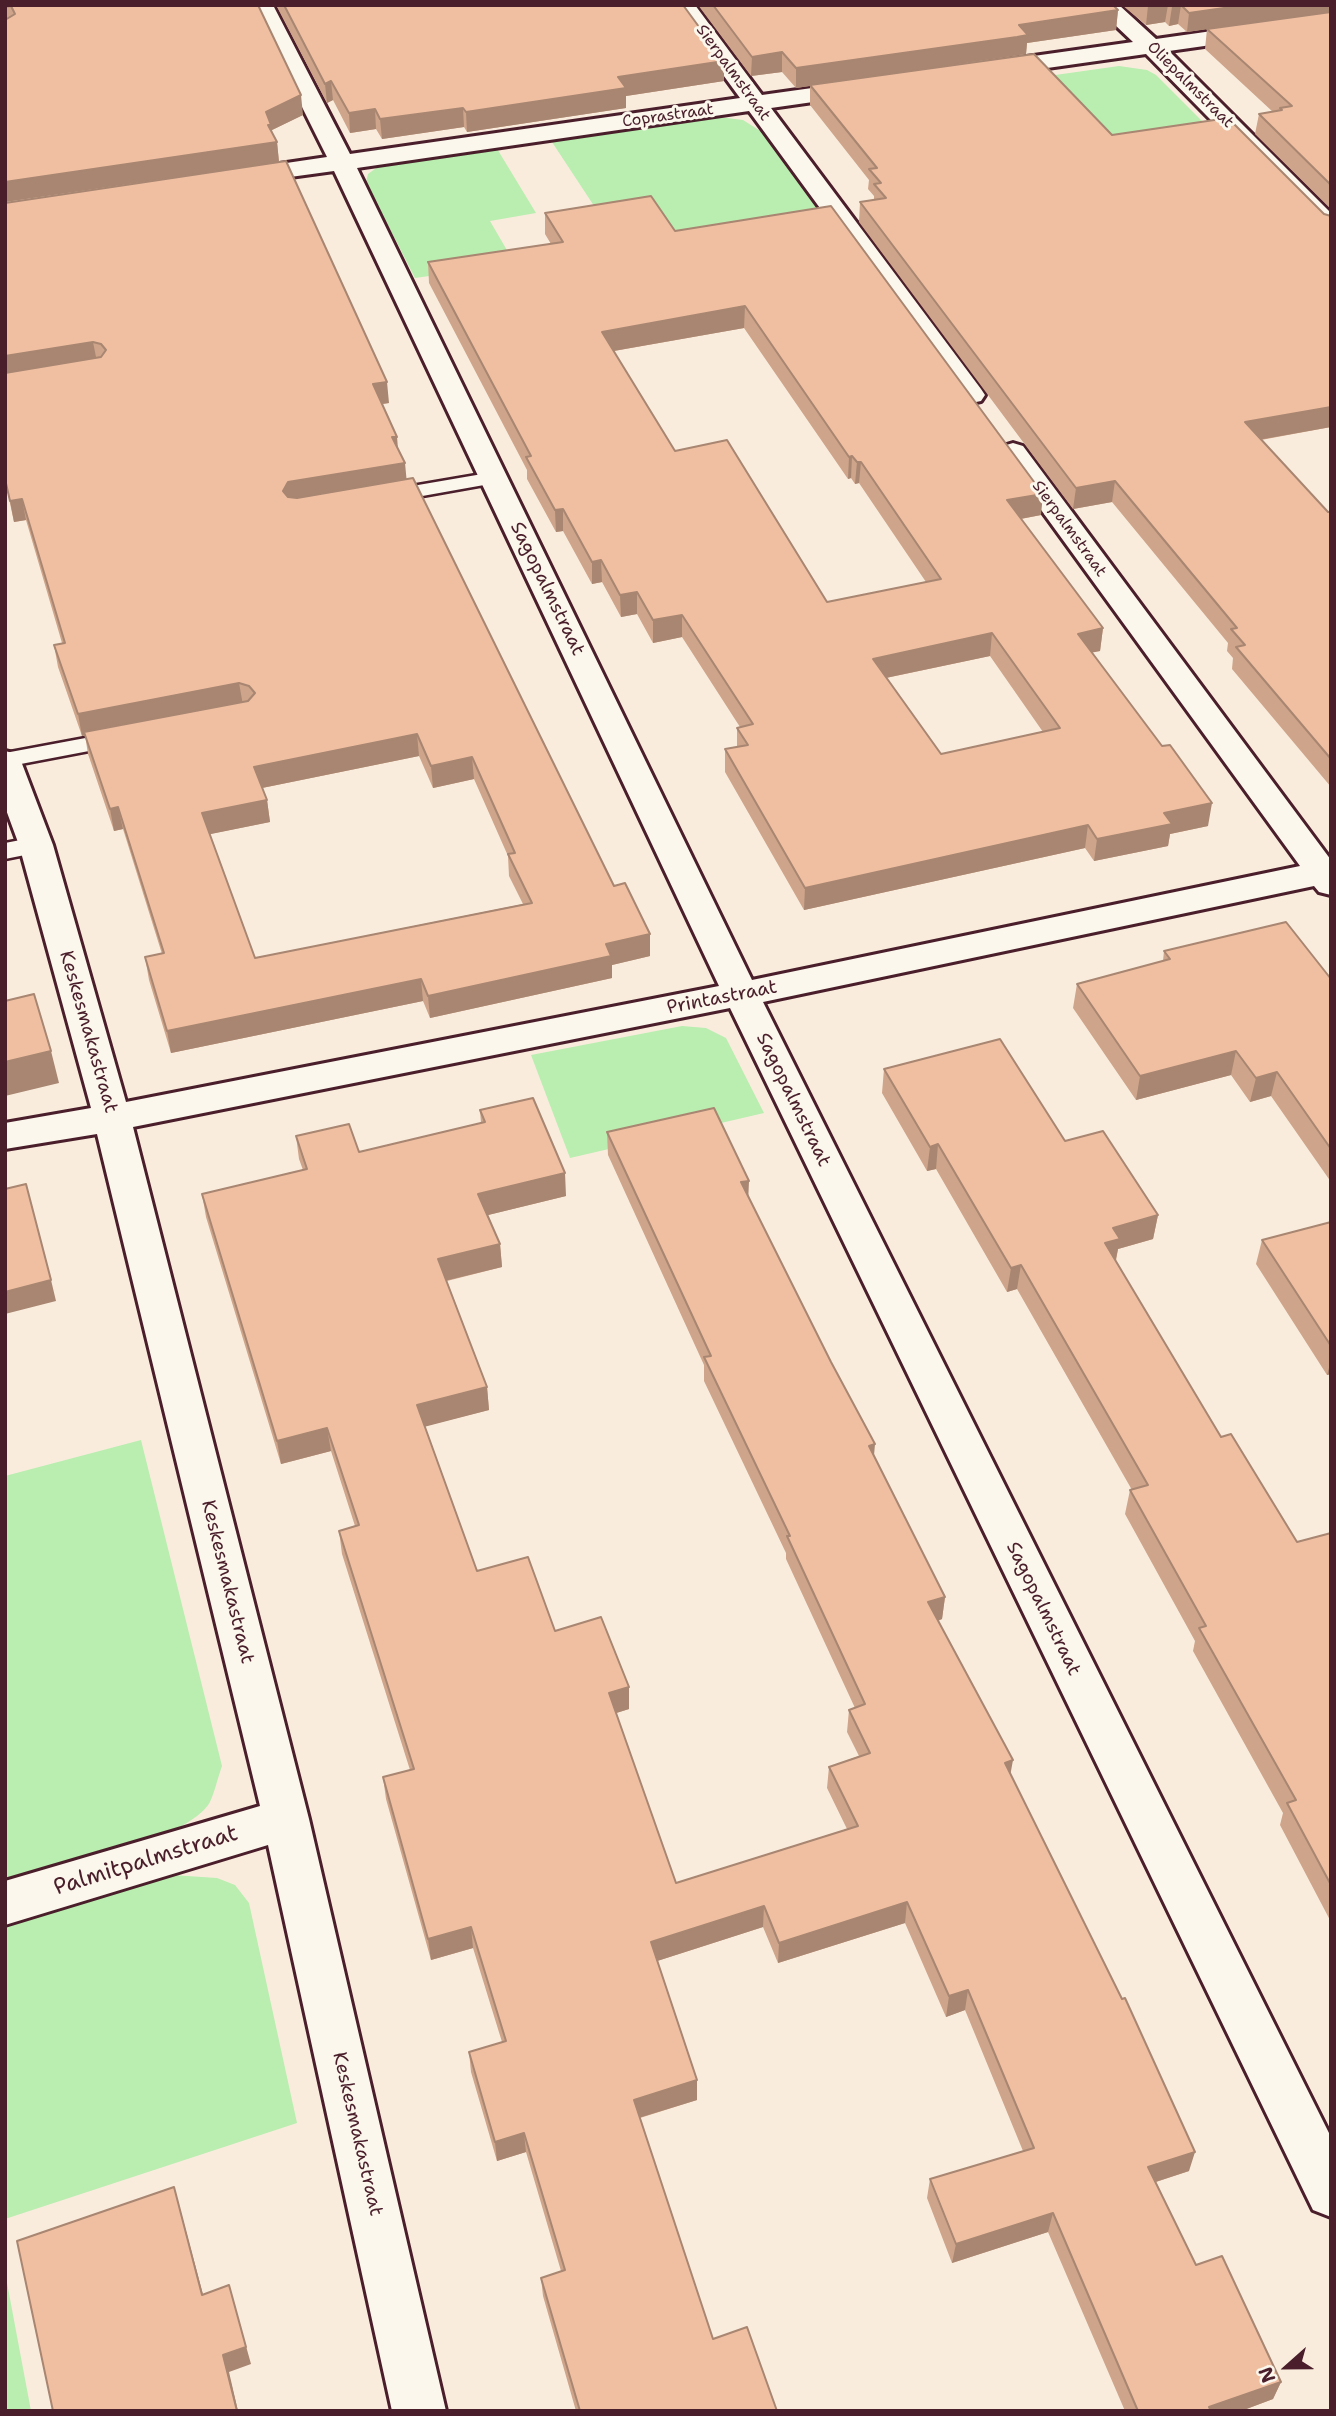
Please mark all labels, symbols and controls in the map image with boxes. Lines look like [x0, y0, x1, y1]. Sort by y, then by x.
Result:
street label: Sierpalmstraat [692, 21, 774, 125]
street label: Oliepalmstraat [1143, 38, 1237, 132]
street label: Coprastraat [621, 100, 715, 132]
street label: Sierpalmstraat [1028, 477, 1110, 581]
street label: Sagopalmstraat [505, 518, 589, 660]
street label: Keskesmakastraat [54, 948, 122, 1116]
street label: Printastraat [665, 976, 779, 1020]
street label: Sagopalmstraat [751, 1029, 835, 1171]
street label: Keskesmakastraat [196, 1498, 258, 1666]
street label: Sagopalmstraat [1001, 1538, 1085, 1680]
street label: Palmitpalmstraat [50, 1820, 242, 1902]
street label: Keskesmakastraat [327, 2050, 387, 2218]
north arrow [1252, 2332, 1322, 2402]
text: N [1253, 2363, 1281, 2386]

